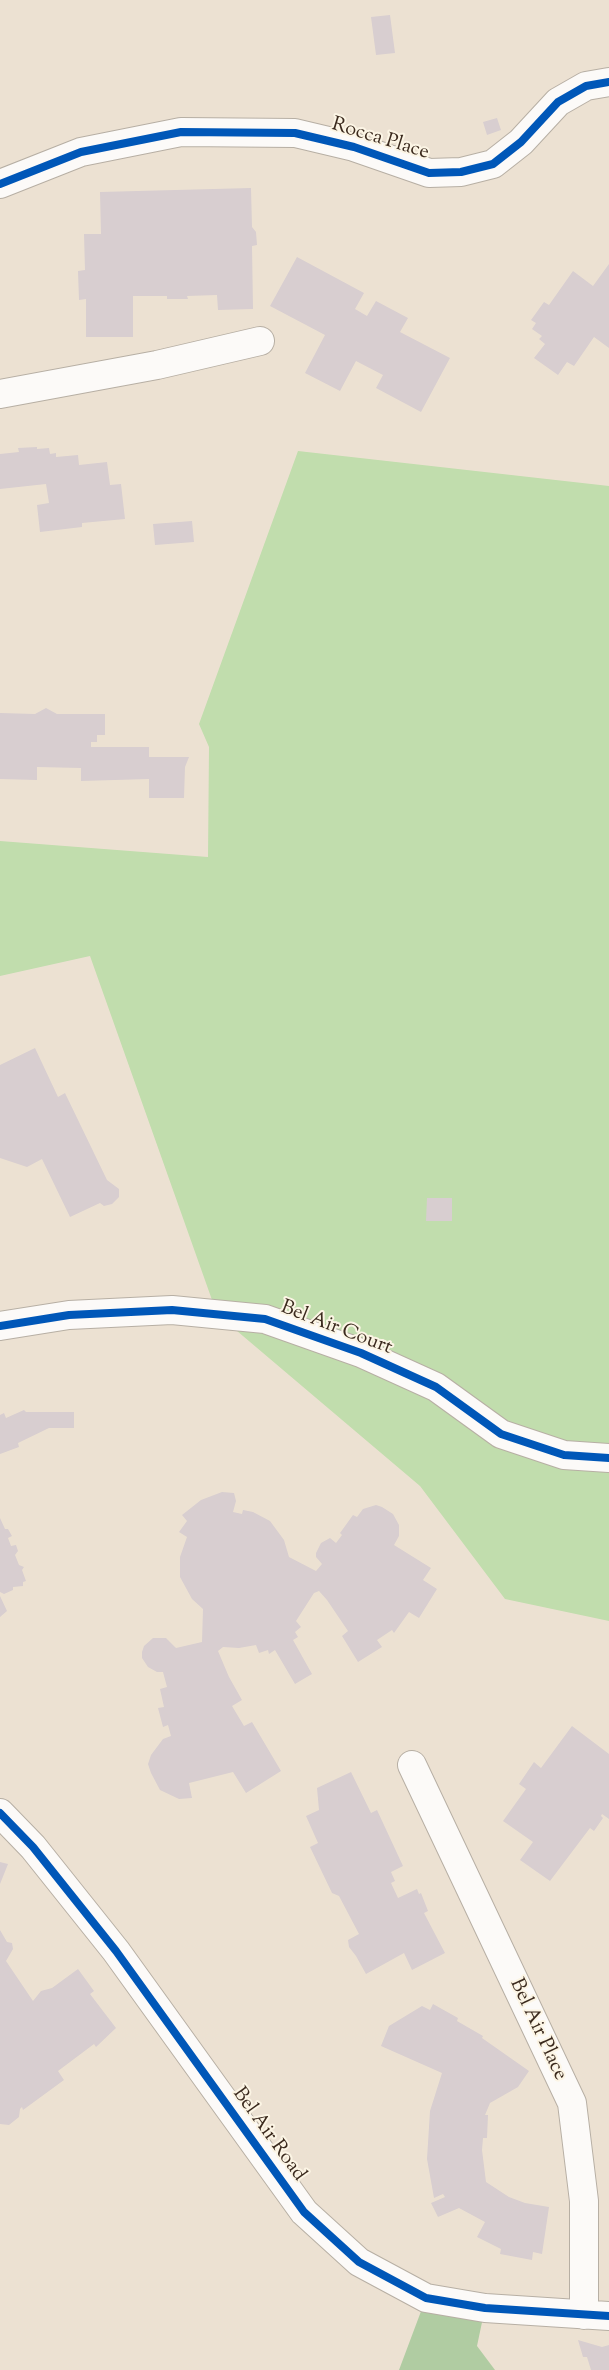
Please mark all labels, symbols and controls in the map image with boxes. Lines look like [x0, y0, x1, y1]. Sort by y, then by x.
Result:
street label: Rocca Place [328, 114, 432, 166]
street label: Bel Air Court [277, 1297, 395, 1361]
street label: Bel Air Place [503, 1975, 571, 2085]
street label: Bel Air Road [226, 2083, 310, 2187]

